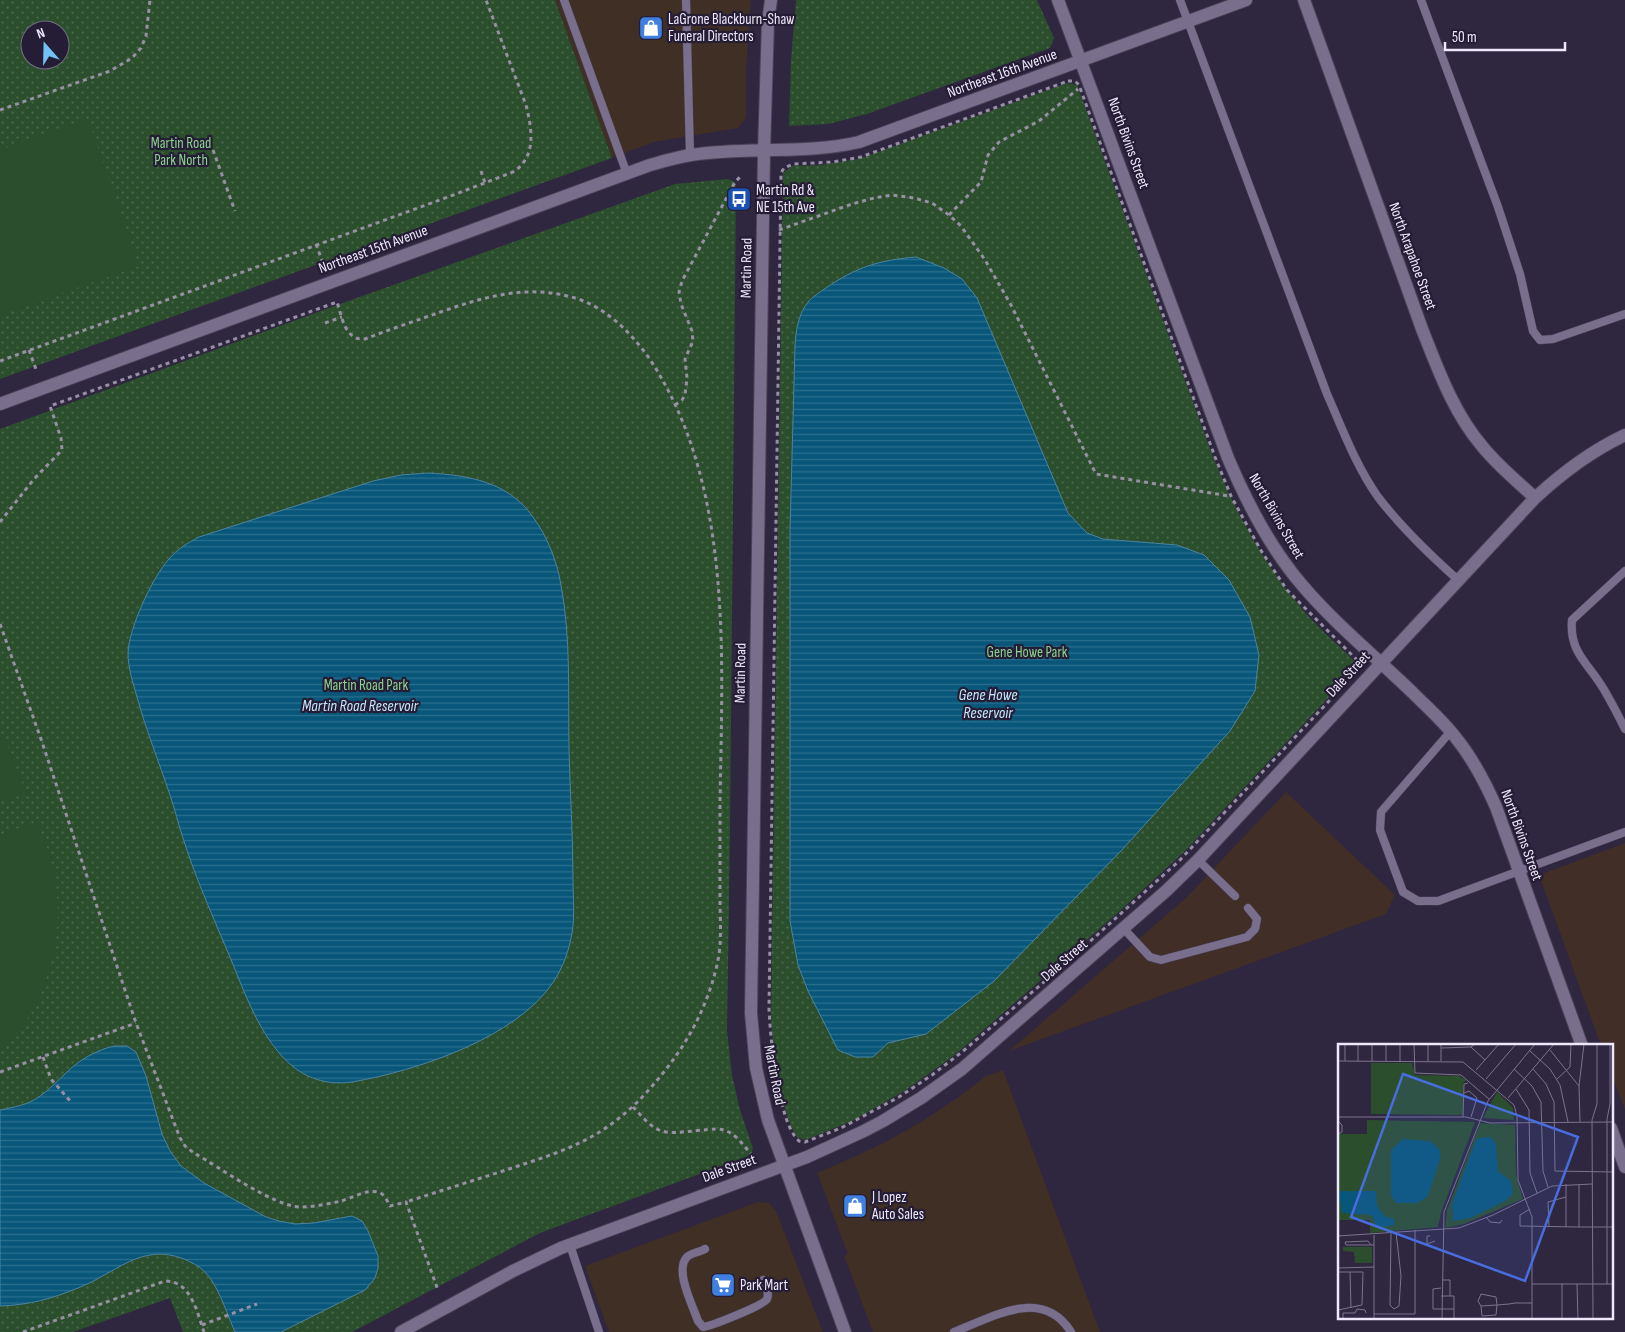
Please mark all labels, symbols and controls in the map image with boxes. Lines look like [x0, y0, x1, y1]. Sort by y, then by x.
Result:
place label: LaGrone Blackburn-Shaw Funeral Directors [668, 10, 795, 46]
shop icon: LaGrone Blackburn-Shaw Funeral Directors [638, 15, 664, 41]
north arrow [20, 20, 70, 70]
scale bar [1445, 20, 1565, 52]
text: N [34, 24, 47, 43]
text: 50 m [1452, 28, 1477, 47]
street label: Northeast 16th Avenue [945, 45, 1060, 102]
street label: North Bivins Street [1103, 95, 1154, 192]
park label: Martin Road Park North [151, 134, 211, 170]
place label: Martin Rd & NE 15th Ave [756, 181, 815, 217]
bus stop icon: Martin Rd & NE 15th Ave [726, 186, 752, 212]
street label: North Arapahoe Street [1384, 200, 1441, 313]
street label: Northeast 15th Avenue [316, 221, 430, 278]
street label: Martin Road [736, 238, 757, 298]
street label: North Bivins Street [1244, 470, 1309, 563]
street label: Martin Road [730, 643, 751, 703]
park label: Gene Howe Park [987, 643, 1068, 662]
street label: Dale Street [1322, 647, 1375, 701]
park label: Martin Road Park [324, 676, 409, 695]
water label: Gene Howe Reservoir [958, 686, 1018, 723]
water label: Martin Road Reservoir [302, 697, 419, 716]
street label: North Bivins Street [1496, 787, 1547, 884]
street label: Dale Street [1037, 935, 1092, 986]
street label: Martin Road [759, 1044, 790, 1107]
inset map [1338, 1044, 1612, 1320]
street label: Dale Street [700, 1150, 759, 1187]
place label: J Lopez Auto Sales [871, 1188, 924, 1224]
shop icon: J Lopez Auto Sales [842, 1193, 868, 1219]
supermarket icon: Park Mart [710, 1272, 736, 1298]
place label: Park Mart [740, 1276, 789, 1295]

